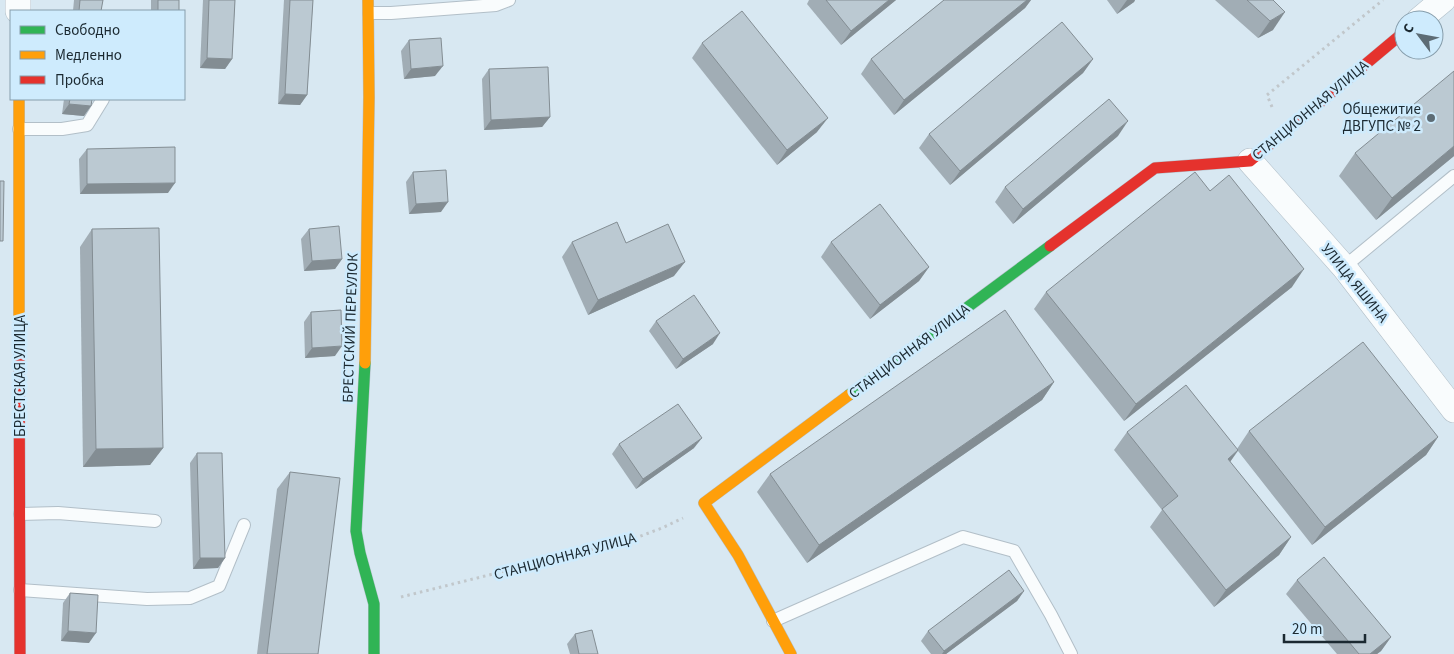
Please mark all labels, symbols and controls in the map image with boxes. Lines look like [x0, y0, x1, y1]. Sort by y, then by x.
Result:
legend [10, 10, 185, 100]
north arrow [1394, 10, 1444, 60]
text: Свободно [55, 20, 120, 41]
text: С [1398, 20, 1419, 37]
text: Медленно [55, 45, 122, 66]
street label: СТАНЦИОННАЯ УЛИЦА [1248, 55, 1374, 165]
text: Пробка [55, 70, 104, 91]
place label: Общежитие ДВГУПС № 2 [1342, 99, 1421, 137]
marker: Общежитие ДВГУПС № 2 [1425, 112, 1437, 124]
street label: УЛИЦА ЯШИНА [1316, 239, 1394, 328]
street label: БРЕСТСКИЙ ПЕРЕУЛОК [337, 252, 364, 403]
street label: СТАНЦИОННАЯ УЛИЦА [845, 298, 975, 404]
street label: БРЕСТСКАЯ УЛИЦА [10, 314, 31, 437]
street label: СТАНЦИОННАЯ УЛИЦА [492, 527, 639, 586]
scale bar [1284, 612, 1365, 644]
text: 20 m [1292, 619, 1322, 640]

